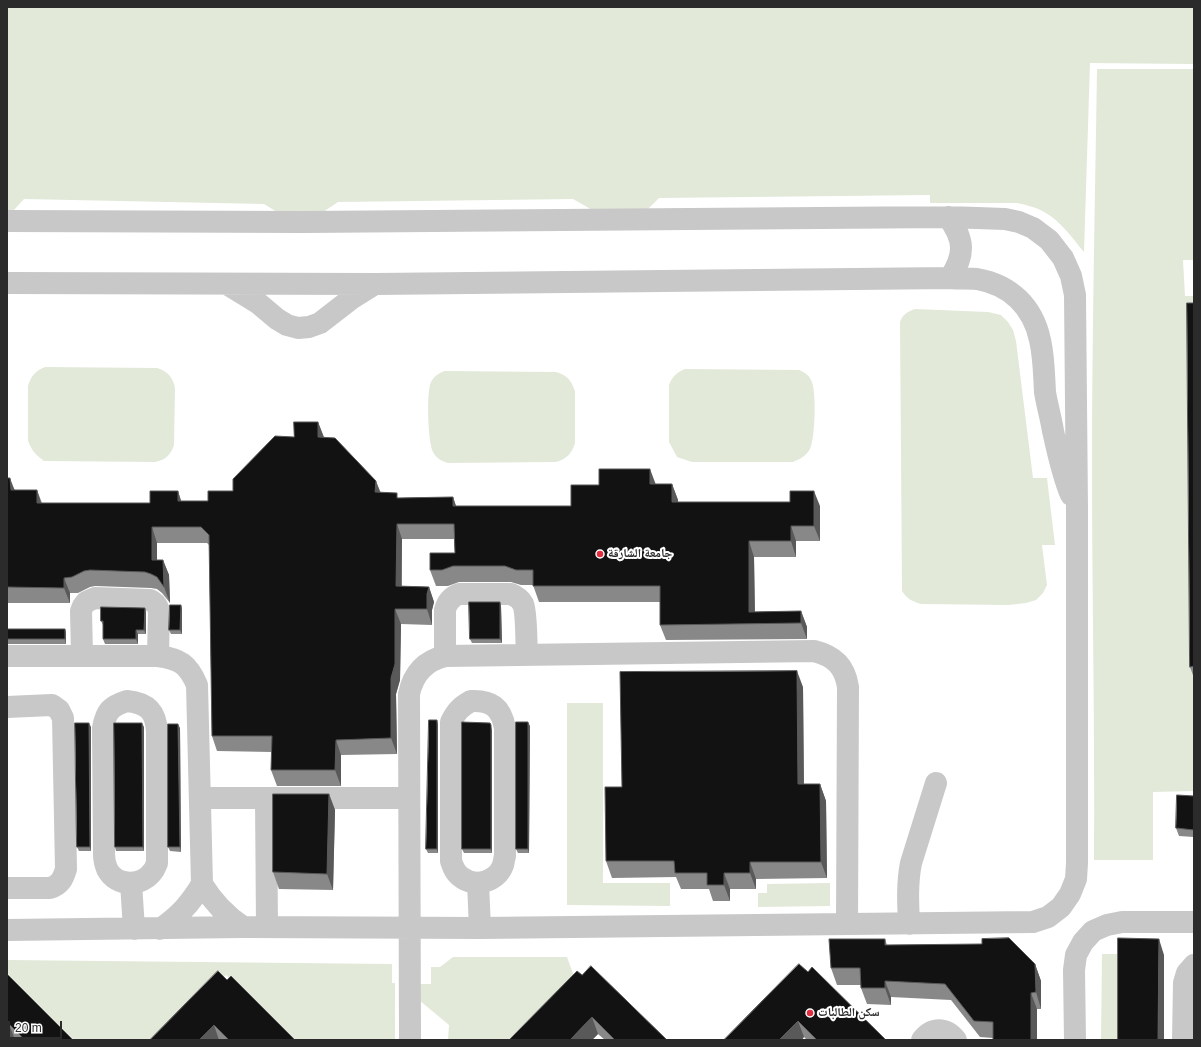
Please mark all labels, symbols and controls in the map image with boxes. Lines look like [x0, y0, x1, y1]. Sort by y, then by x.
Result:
place label: جامعة الشارقة [608, 547, 672, 561]
marker: جامعة الشارقة [595, 549, 605, 559]
place label: سكن الطالبات [818, 1006, 880, 1020]
marker: سكن الطالبات [805, 1008, 815, 1018]
scale bar [10, 1013, 64, 1039]
text: 20 m [15, 1021, 42, 1035]

